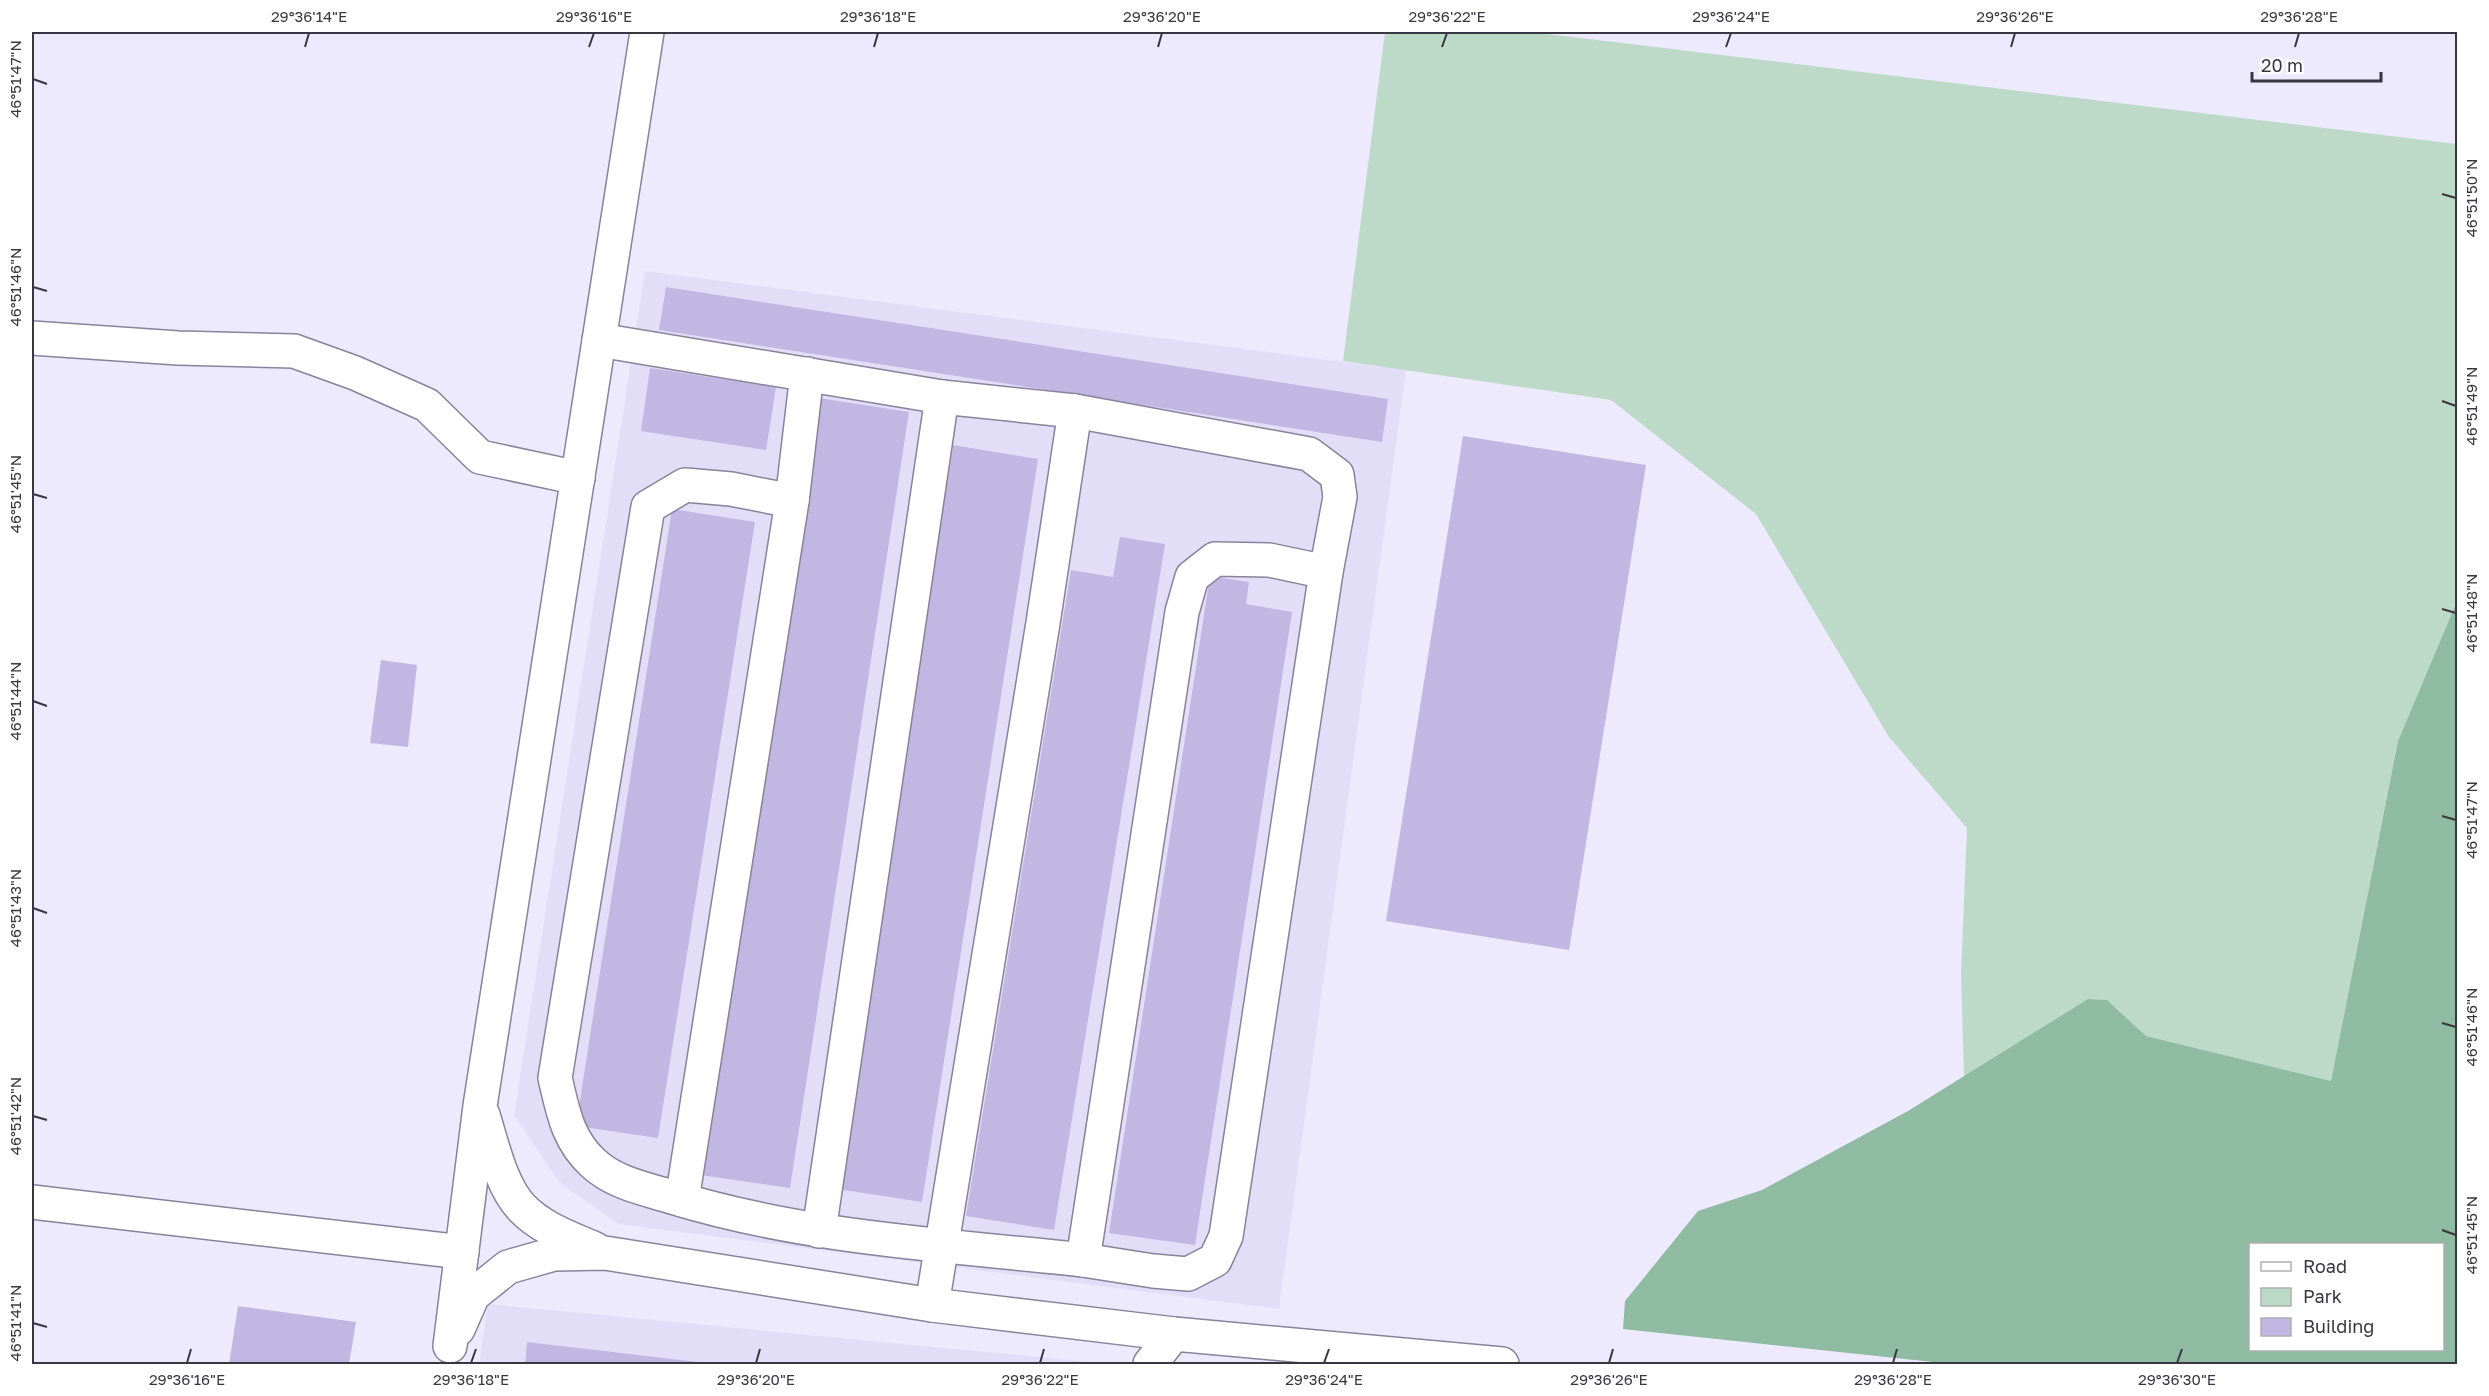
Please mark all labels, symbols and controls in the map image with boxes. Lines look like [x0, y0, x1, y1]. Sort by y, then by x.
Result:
text: 29°36'14"E [271, 7, 347, 25]
text: 29°36'16"E [556, 7, 632, 25]
text: 29°36'18"E [840, 7, 916, 25]
text: 29°36'20"E [1123, 7, 1201, 25]
text: 29°36'22"E [1408, 7, 1486, 25]
text: 29°36'24"E [1692, 7, 1770, 25]
text: 29°36'26"E [1976, 7, 2054, 25]
text: 29°36'28"E [2260, 7, 2338, 25]
text: 46°51'47"N [6, 40, 24, 118]
scale bar [2252, 45, 2381, 83]
text: 20 m [2261, 54, 2303, 76]
text: 46°51'50"N [2462, 159, 2480, 237]
text: 46°51'46"N [6, 248, 24, 326]
text: 46°51'49"N [2462, 367, 2480, 445]
text: 46°51'45"N [6, 455, 24, 533]
text: 46°51'48"N [2462, 574, 2480, 652]
text: 46°51'44"N [6, 662, 24, 740]
text: 46°51'47"N [2462, 781, 2480, 859]
text: 46°51'43"N [6, 869, 24, 947]
text: 46°51'46"N [2462, 988, 2480, 1066]
text: 46°51'42"N [6, 1077, 24, 1155]
text: 46°51'45"N [2462, 1196, 2480, 1274]
legend [2249, 1243, 2444, 1351]
text: Road [2303, 1255, 2347, 1277]
text: 46°51'41"N [6, 1284, 24, 1362]
text: Park [2303, 1285, 2342, 1307]
text: Building [2303, 1315, 2374, 1337]
text: 29°36'16"E [149, 1370, 225, 1388]
text: 29°36'18"E [433, 1370, 509, 1388]
text: 29°36'20"E [717, 1370, 795, 1388]
text: 29°36'22"E [1001, 1370, 1079, 1388]
text: 29°36'24"E [1285, 1370, 1363, 1388]
text: 29°36'26"E [1570, 1370, 1648, 1388]
text: 29°36'28"E [1854, 1370, 1932, 1388]
text: 29°36'30"E [2138, 1370, 2216, 1388]

